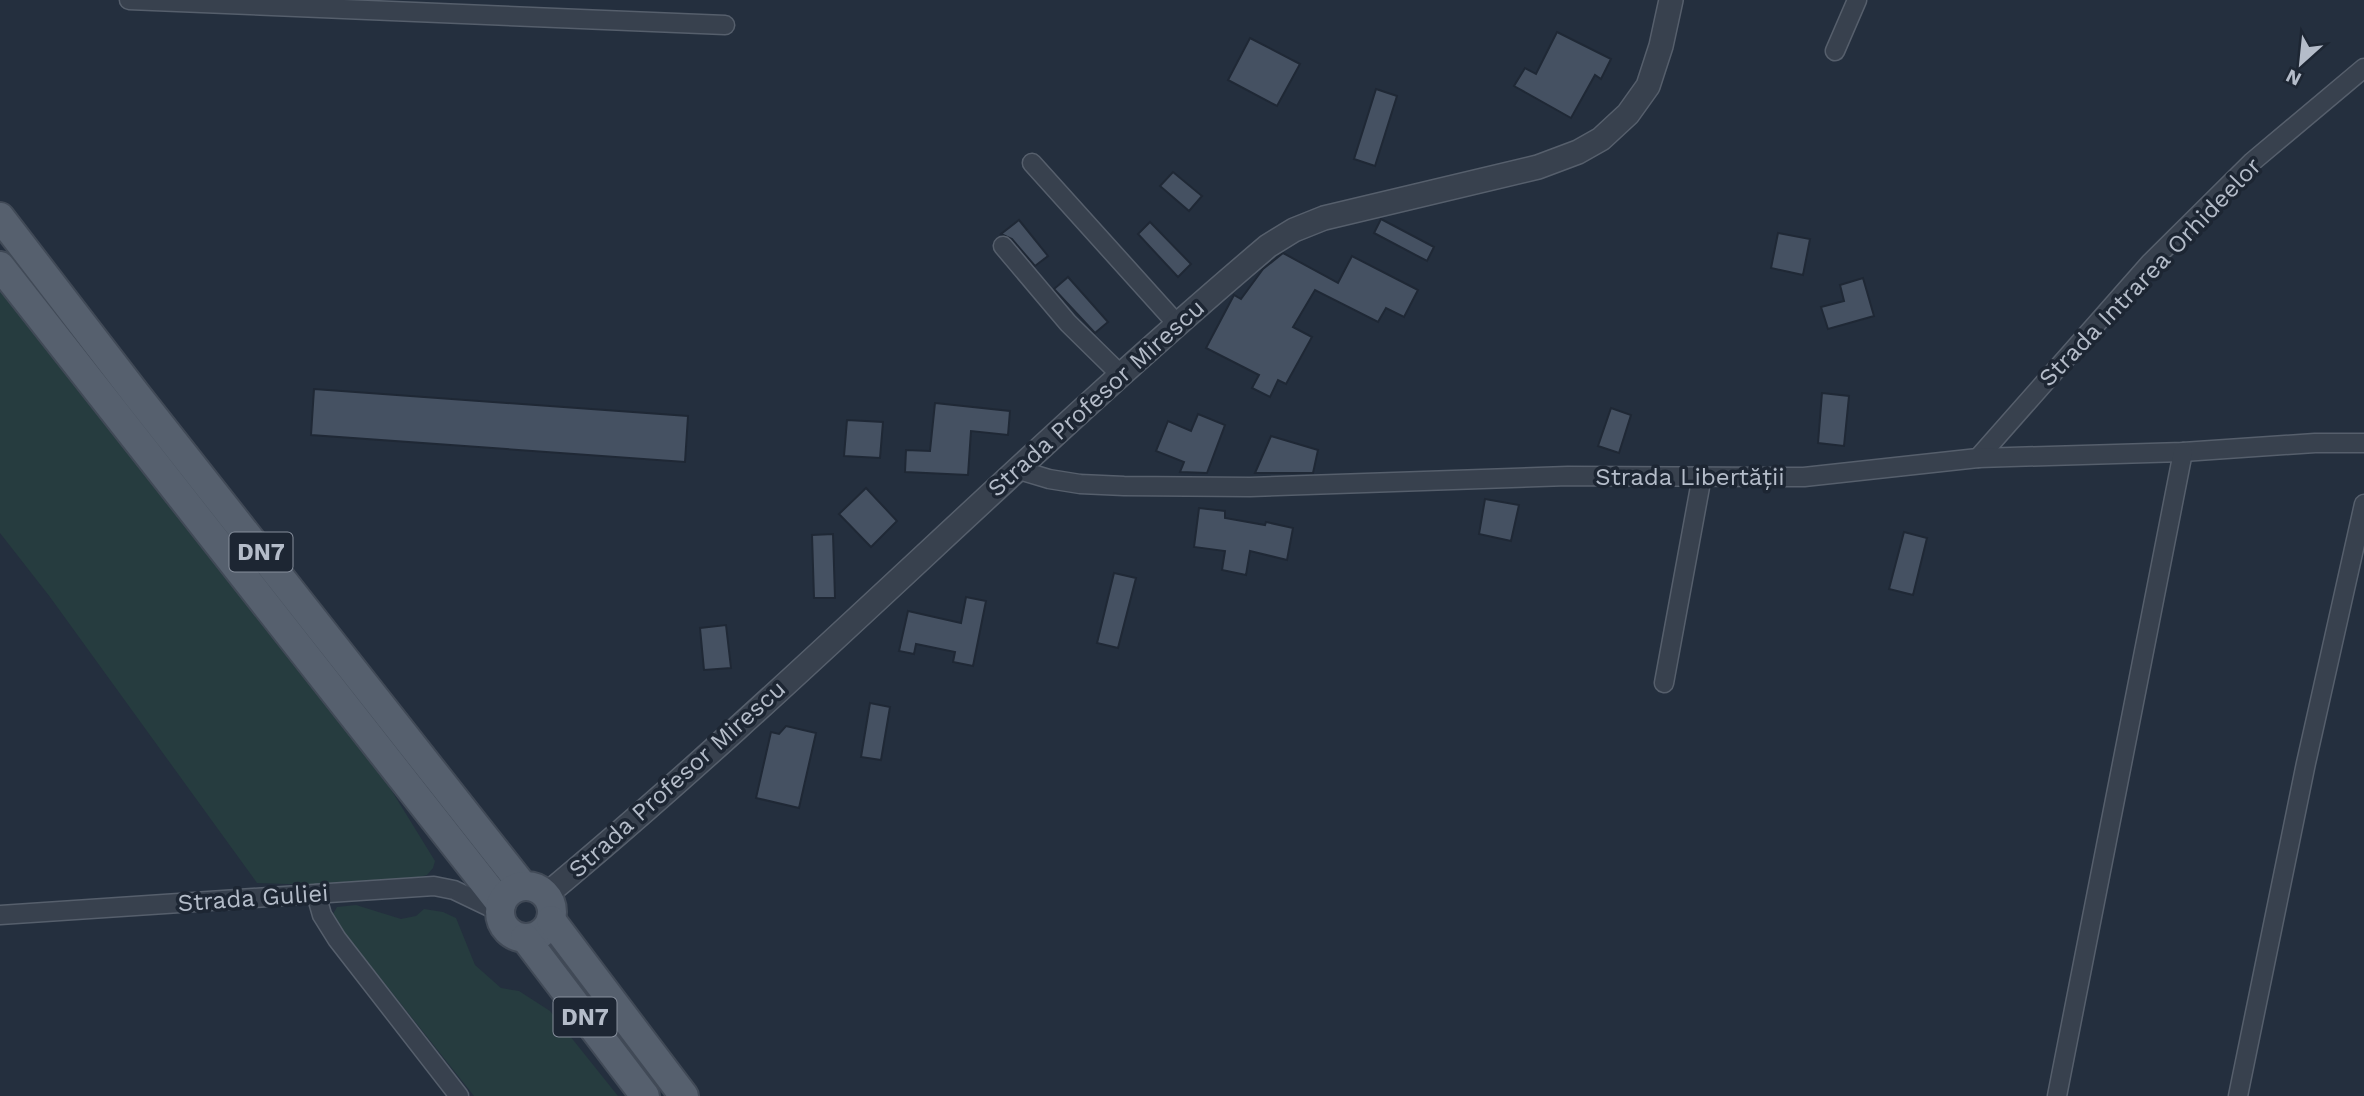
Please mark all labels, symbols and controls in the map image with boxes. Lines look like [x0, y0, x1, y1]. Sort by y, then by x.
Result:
north arrow [2266, 28, 2336, 98]
text: N [2282, 64, 2305, 91]
street label: Strada Intrarea Orhideelor [2033, 152, 2267, 392]
street label: Strada Profesor Mirescu [982, 293, 1210, 503]
street label: Strada Libertății [1595, 463, 1785, 491]
road number: DN7 [230, 532, 292, 572]
street label: Strada Profesor Mirescu [563, 674, 791, 884]
street label: Strada Guliei [177, 879, 329, 917]
road number: DN7 [554, 998, 616, 1036]

